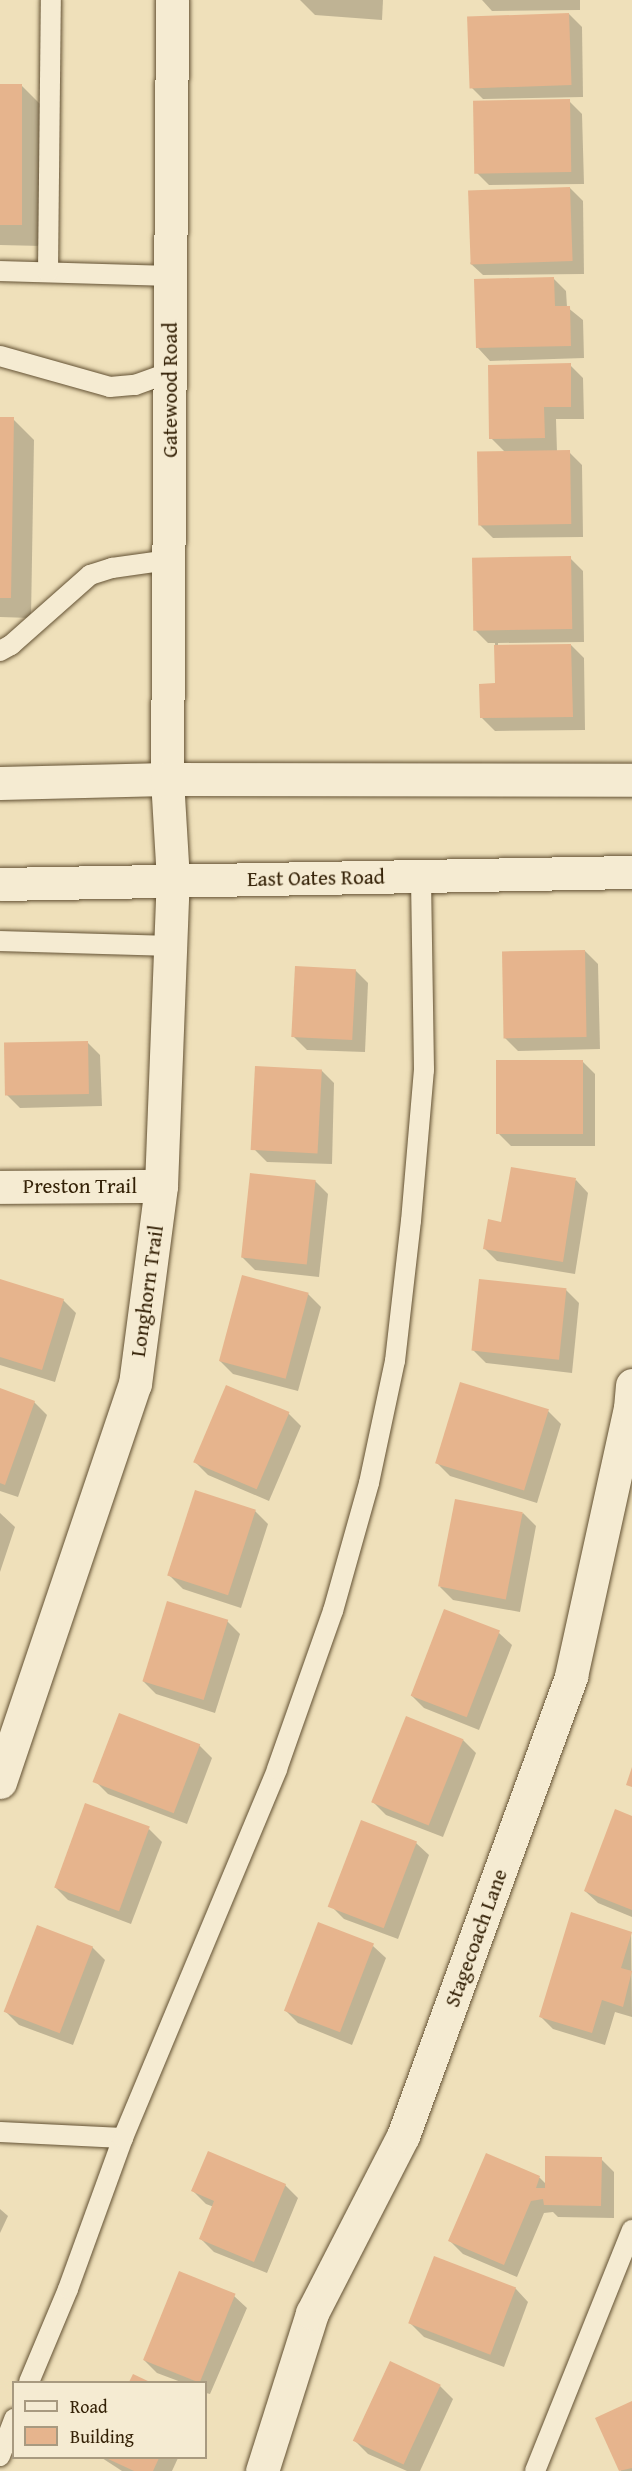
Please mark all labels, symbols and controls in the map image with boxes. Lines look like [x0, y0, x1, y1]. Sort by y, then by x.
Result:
street label: Gatewood Road [157, 322, 183, 458]
street label: East Oates Road [247, 864, 385, 892]
street label: Preston Trail [23, 1173, 137, 1199]
street label: Longhorn Trail [125, 1224, 169, 1358]
street label: Stagecoach Lane [439, 1866, 513, 2010]
legend [12, 2381, 207, 2459]
text: Road [70, 2393, 108, 2420]
text: Building [70, 2423, 134, 2450]

